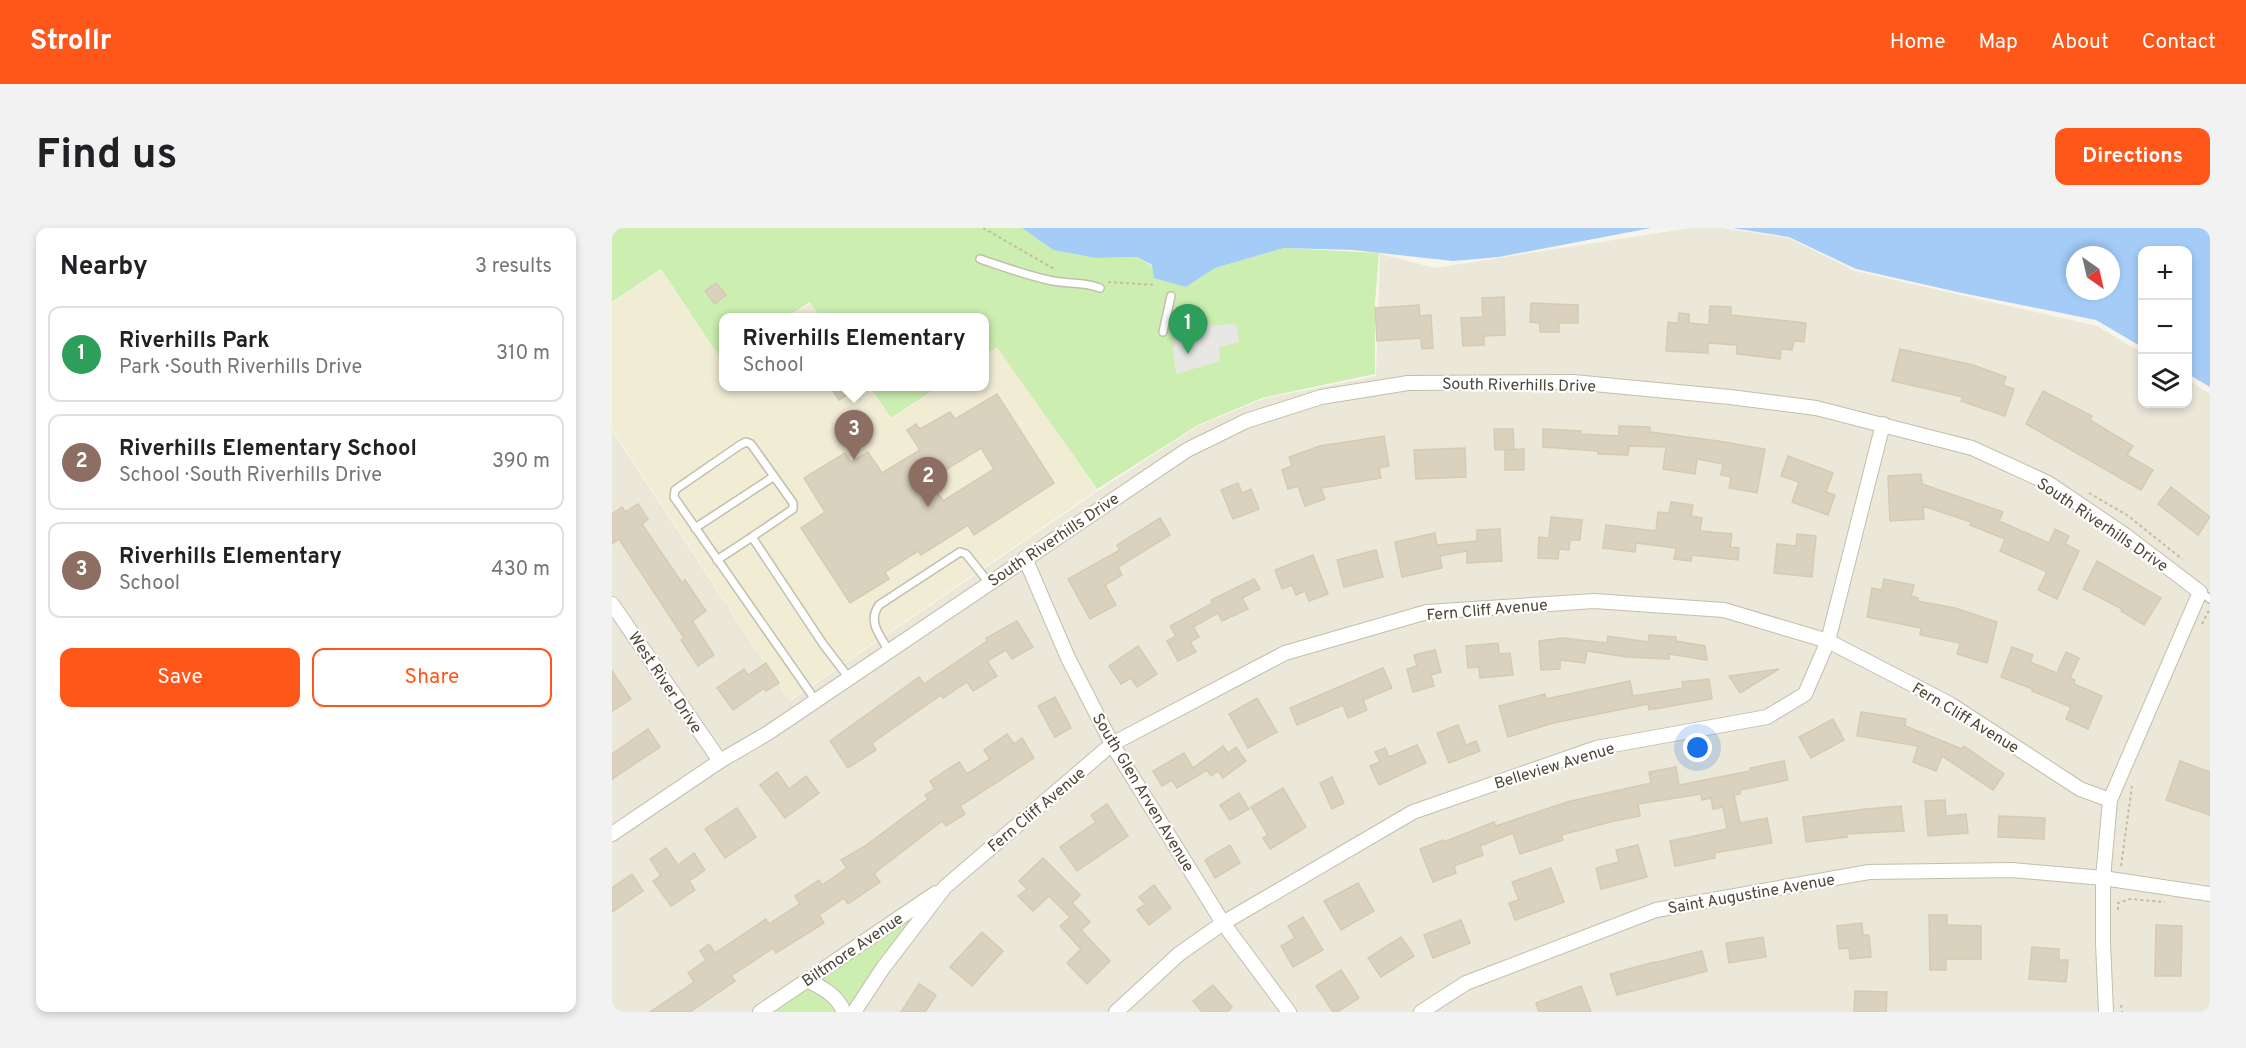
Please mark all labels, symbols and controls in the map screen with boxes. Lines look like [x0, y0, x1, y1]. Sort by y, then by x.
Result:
text: Strollr [30, 24, 112, 60]
text: Home [1890, 29, 1946, 56]
text: Map [1979, 29, 2018, 56]
text: About [2051, 29, 2109, 56]
text: Contact [2142, 29, 2216, 56]
button: Directions [2055, 128, 2210, 185]
text: Find us [36, 130, 177, 183]
north arrow [2066, 246, 2120, 300]
map controls [2138, 246, 2192, 408]
button: + [2138, 246, 2192, 300]
text: Nearby [60, 251, 148, 284]
text: 3 results [475, 254, 552, 280]
button: − [2138, 300, 2192, 354]
pin: 1 [1168, 304, 1208, 354]
popup [719, 313, 989, 391]
text: Riverhills Elementary [743, 326, 965, 353]
text: Riverhills Park [119, 328, 269, 355]
text: 1 [78, 341, 86, 367]
text: 310 m [496, 341, 550, 367]
text: School [743, 353, 804, 379]
button: layers [2138, 354, 2192, 408]
text: Park · South Riverhills Drive [119, 355, 362, 381]
street label: South Riverhills Drive [1442, 375, 1596, 397]
pin: 3 [834, 410, 874, 460]
text: Riverhills Elementary School [119, 436, 417, 463]
text: 2 [75, 449, 88, 475]
text: 390 m [492, 449, 550, 475]
pin: 2 [908, 458, 948, 507]
text: School · South Riverhills Drive [119, 463, 382, 489]
street label: South Riverhills Drive [2032, 474, 2171, 577]
street label: South Riverhills Drive [985, 489, 1124, 592]
text: Riverhills Elementary [119, 544, 342, 571]
text: 3 [76, 557, 88, 583]
text: 430 m [491, 557, 550, 583]
text: School [119, 571, 180, 597]
street label: Fern Cliff Avenue [1426, 596, 1549, 626]
street label: West River Drive [623, 629, 706, 738]
button: Save [60, 648, 300, 707]
button: Share [312, 648, 552, 707]
street label: Fern Cliff Avenue [1908, 679, 2022, 759]
street label: South Glen Arven Avenue [1087, 710, 1198, 876]
your location [1683, 733, 1712, 762]
street label: Belleview Avenue [1492, 739, 1617, 795]
street label: Fern Cliff Avenue [984, 764, 1090, 857]
street label: Saint Augustine Avenue [1666, 870, 1836, 920]
street label: Biltmore Avenue [799, 909, 908, 992]

